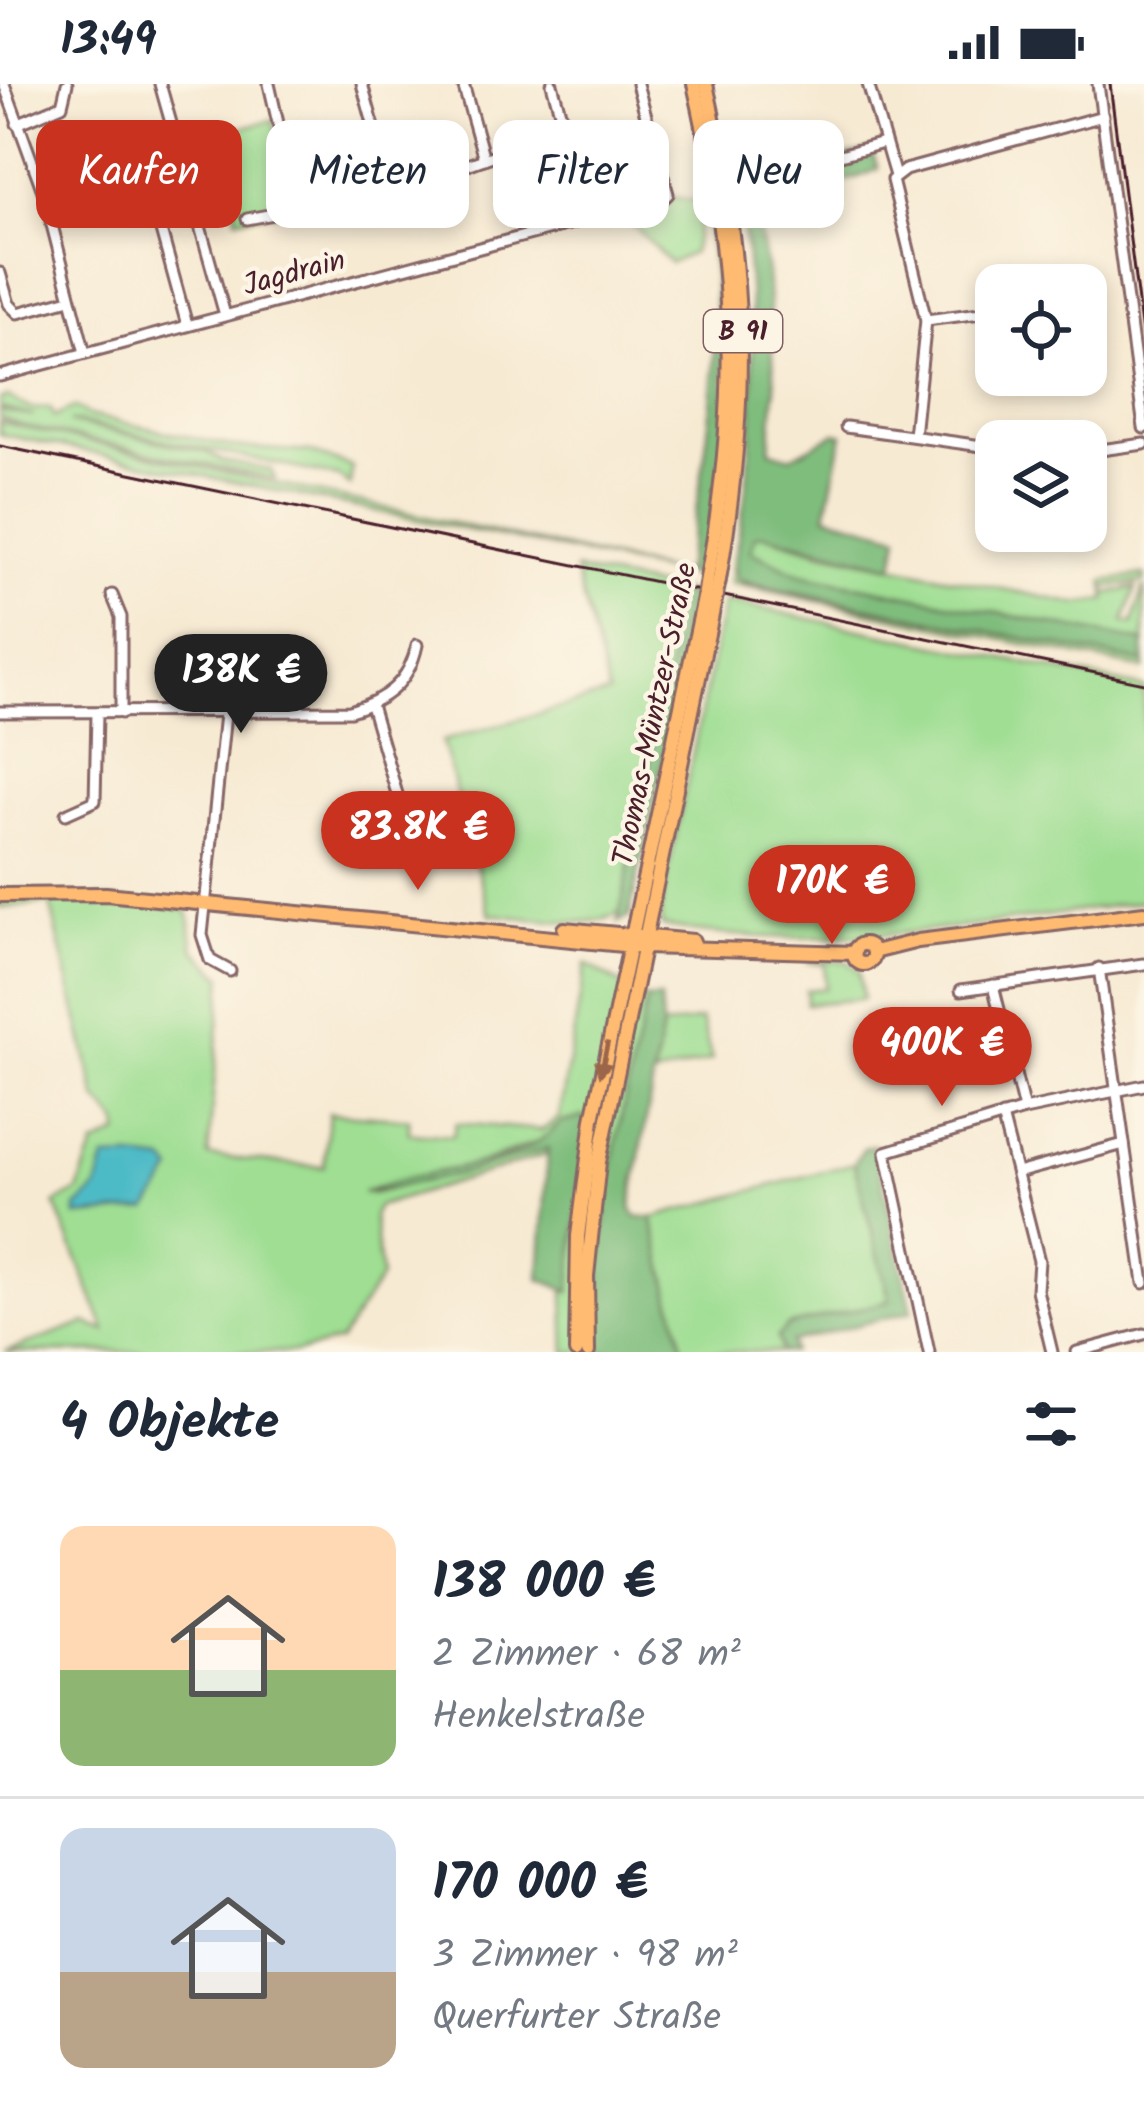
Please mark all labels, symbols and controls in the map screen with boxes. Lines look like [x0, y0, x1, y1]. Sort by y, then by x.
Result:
text: 13:49 [60, 6, 157, 78]
chip: Kaufen [36, 120, 242, 228]
chip: Mieten [266, 120, 469, 228]
chip: Filter [493, 120, 669, 228]
chip: Neu [693, 120, 844, 228]
street label: Jagdrain [238, 237, 351, 311]
map controls [975, 264, 1107, 552]
button: locate [975, 264, 1107, 396]
road number: B 91 [704, 310, 782, 352]
button: layers [975, 420, 1107, 552]
street label: Thomas-Müntzer-Straße [600, 558, 712, 870]
pin: 138K € [143, 634, 339, 736]
text: 138K € [181, 642, 301, 704]
pin: 83.8K € [307, 791, 529, 893]
text: 83.8K € [348, 799, 488, 861]
pin: 170K € [734, 845, 930, 947]
text: 170K € [775, 853, 889, 915]
pin: 400K € [844, 1007, 1040, 1109]
text: 400K € [880, 1015, 1004, 1077]
one-way arrow [594, 1041, 613, 1079]
text: 4 Objekte [60, 1384, 279, 1465]
icon: filters [1018, 1391, 1084, 1457]
text: 138 000 € [432, 1544, 655, 1625]
icon: home [156, 1574, 300, 1718]
text: 2 Zimmer · 68 m² [432, 1625, 741, 1687]
text: Henkelstraße [432, 1687, 645, 1749]
text: 170 000 € [432, 1845, 648, 1926]
icon: home [156, 1876, 300, 2020]
text: 3 Zimmer · 98 m² [432, 1926, 738, 1988]
text: Querfurter Straße [432, 1988, 721, 2050]

